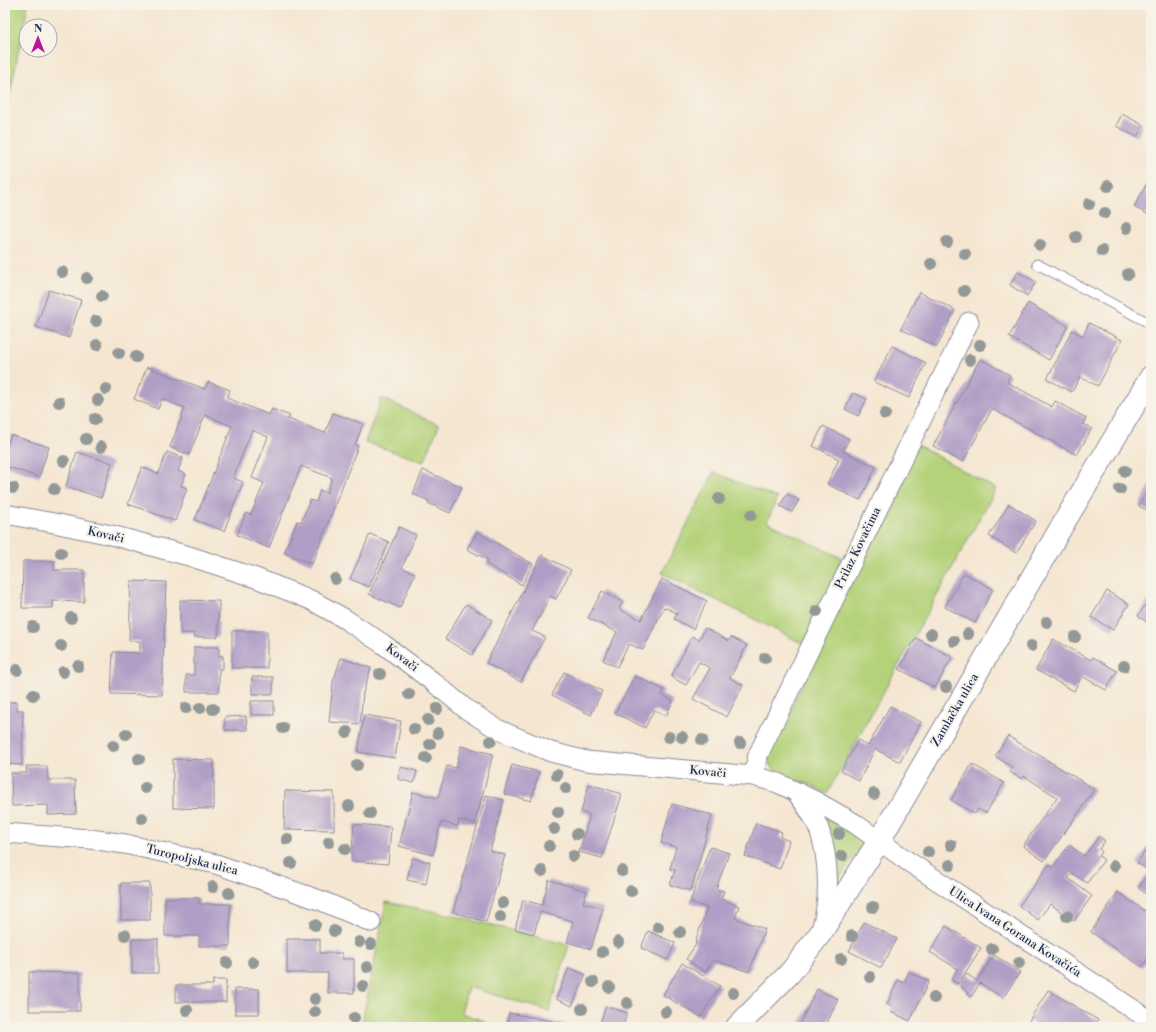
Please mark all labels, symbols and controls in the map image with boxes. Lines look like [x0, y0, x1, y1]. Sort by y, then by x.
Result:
north arrow [18, 18, 58, 58]
text: N [34, 22, 43, 36]
street label: Prilaz Kovačima [832, 504, 885, 591]
street label: Kovači [86, 524, 126, 546]
street label: Kovači [383, 641, 421, 675]
street label: Zamlačka ulica [928, 670, 982, 749]
street label: Kovači [689, 763, 727, 781]
street label: Turopoljska ulica [144, 841, 240, 879]
street label: Ulica Ivana Gorana Kovačića [946, 883, 1085, 981]

